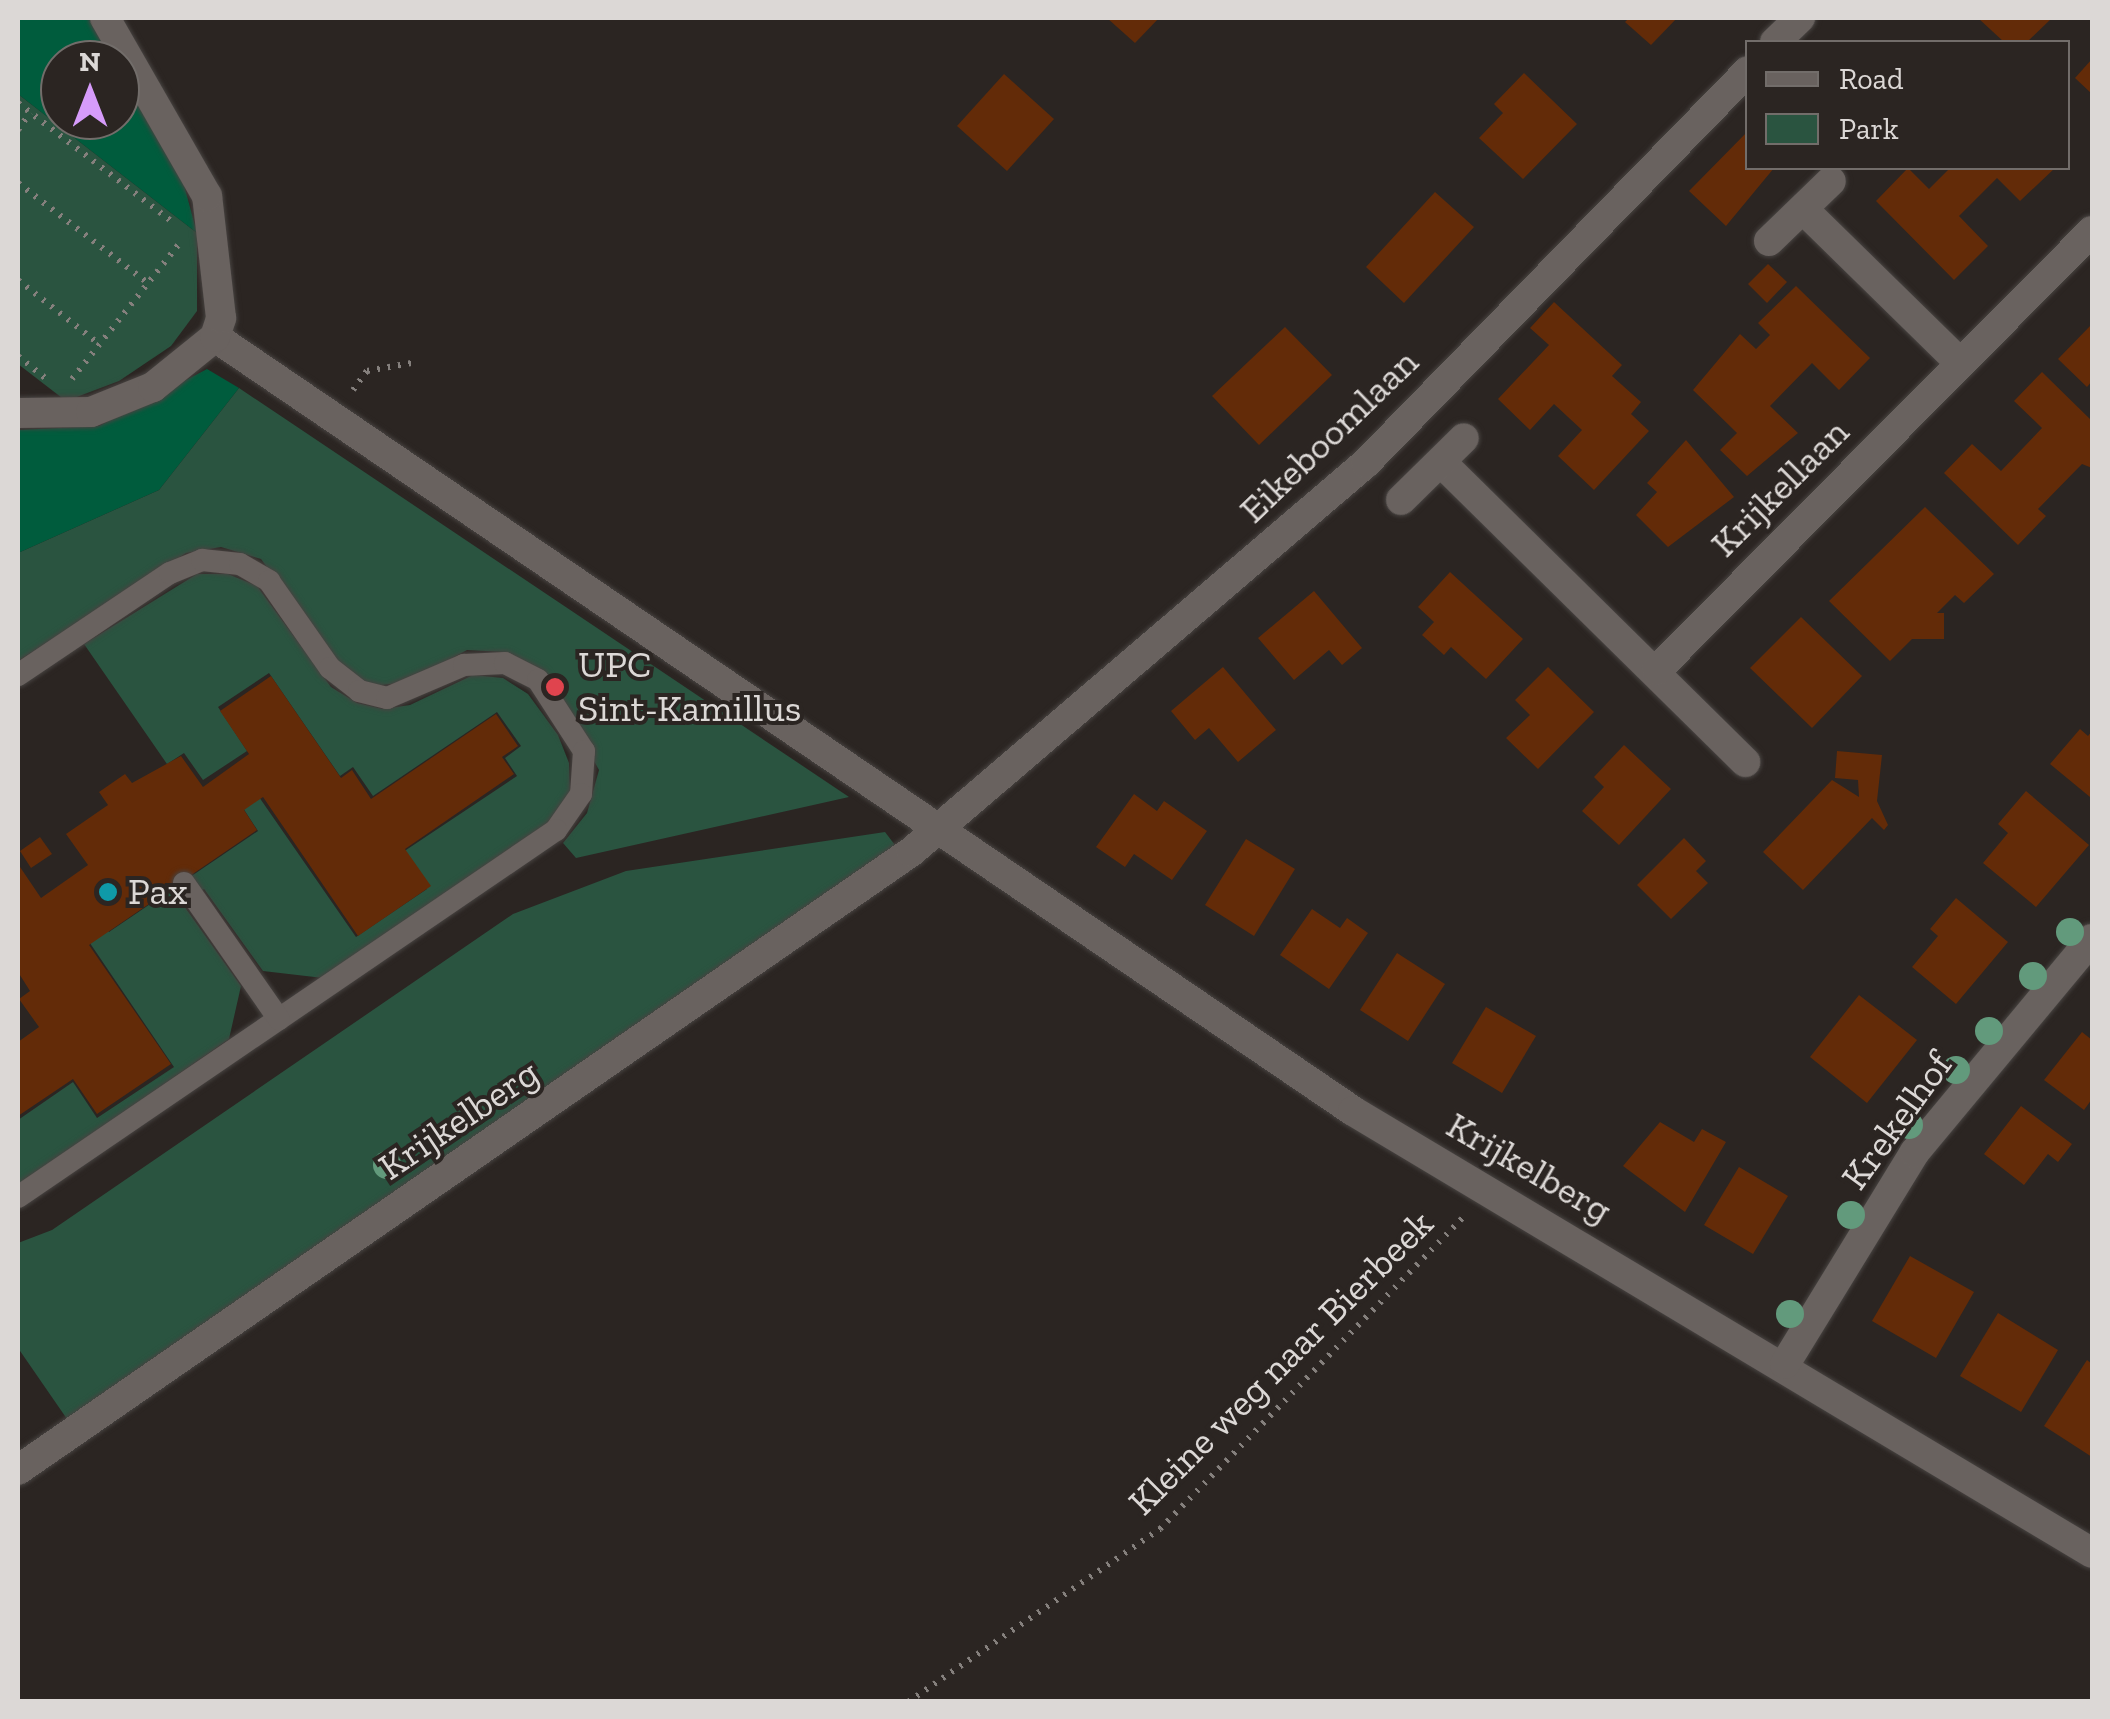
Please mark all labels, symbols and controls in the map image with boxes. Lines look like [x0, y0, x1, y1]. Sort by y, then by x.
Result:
north arrow [40, 40, 140, 140]
legend [1745, 40, 2070, 170]
text: N [79, 45, 101, 78]
text: Road [1839, 61, 1904, 97]
text: Park [1839, 111, 1899, 147]
street label: Eikeboomlaan [1230, 339, 1428, 533]
street label: Krijkellaan [1702, 410, 1858, 566]
place label: UPC Sint-Kamillus [578, 642, 801, 732]
marker: UPC Sint-Kamillus [542, 674, 568, 700]
place label: Pax [128, 869, 187, 915]
marker: Pax [97, 881, 119, 903]
street label: Krekelhof [1832, 1044, 1962, 1198]
street label: Krijkelberg [371, 1050, 547, 1190]
street label: Krijkelberg [1439, 1103, 1619, 1233]
street label: Kleine weg naar Bierbeek [1119, 1201, 1443, 1525]

